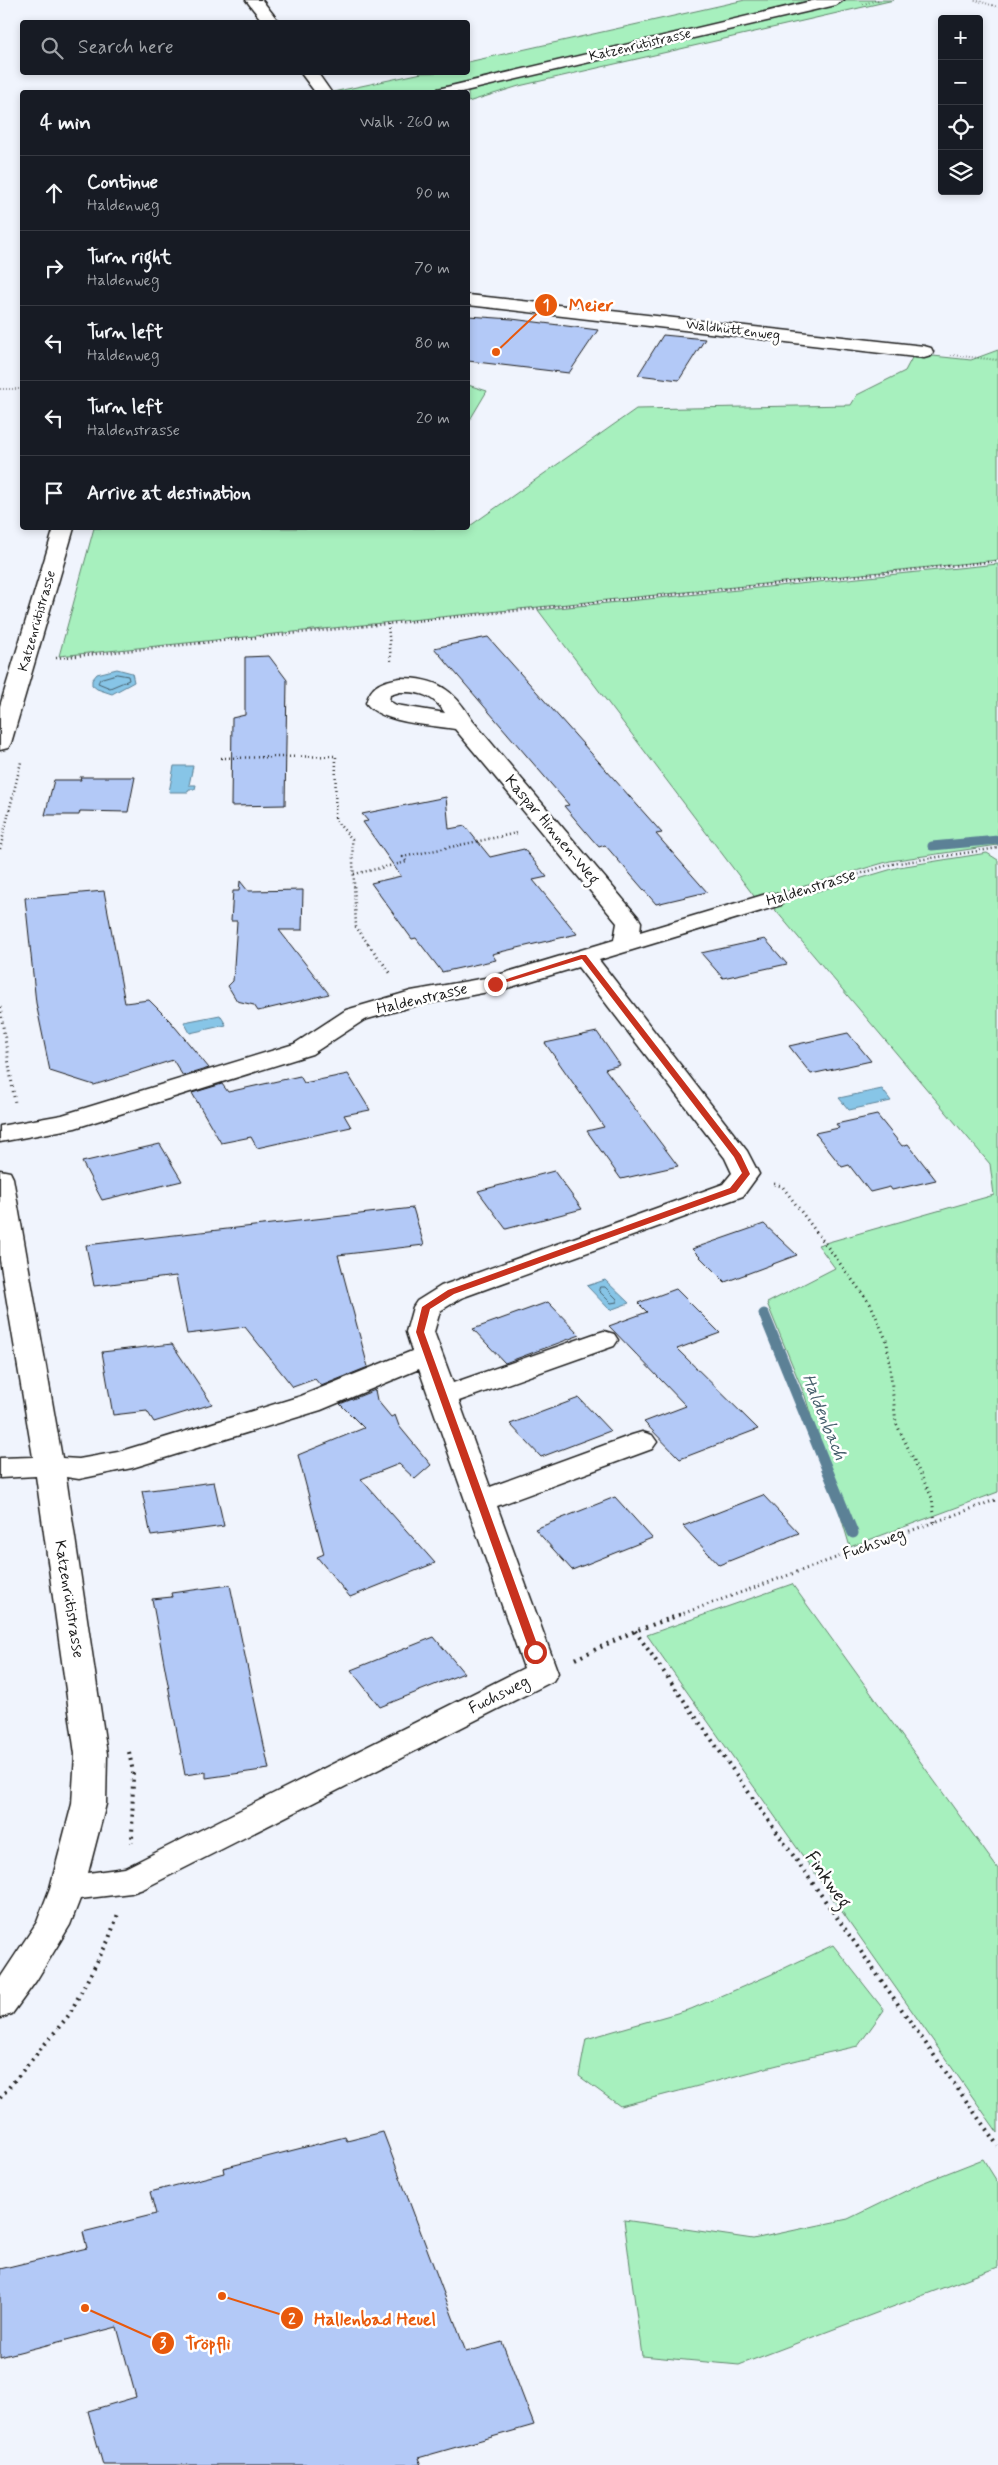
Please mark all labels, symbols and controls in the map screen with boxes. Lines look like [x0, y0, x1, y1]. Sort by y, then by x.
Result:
map controls [938, 15, 983, 195]
button: + [938, 15, 983, 60]
search box [20, 20, 470, 75]
street label: Katzenrütistrasse [587, 25, 693, 65]
icon: search [38, 34, 66, 62]
text: Search here [78, 35, 174, 60]
button: − [938, 60, 983, 105]
button: locate [938, 105, 983, 150]
text: 4 min [40, 109, 91, 137]
text: Walk · 260 m [360, 112, 450, 133]
button: layers [938, 150, 983, 195]
text: Continue [87, 170, 158, 195]
icon: ahead [40, 179, 68, 207]
text: 90 m [416, 183, 450, 204]
text: Haldenweg [87, 195, 159, 216]
text: Turn right [87, 245, 171, 270]
icon: right [40, 254, 68, 282]
text: 70 m [414, 258, 450, 279]
text: Haldenweg [87, 270, 159, 291]
callout: Meier [534, 288, 623, 321]
text: Meier [569, 294, 614, 318]
text: 1 [543, 296, 549, 316]
street label: Waldhüttenweg [685, 315, 781, 346]
text: Turn left [87, 320, 163, 345]
icon: left [40, 329, 68, 357]
text: 80 m [415, 333, 450, 354]
text: Haldenweg [87, 345, 159, 366]
text: Turn left [87, 395, 163, 420]
icon: left [40, 404, 68, 432]
text: 20 m [416, 408, 450, 429]
text: Haldenstrasse [87, 420, 180, 441]
icon: arrive [40, 479, 68, 507]
text: Arrive at destination [87, 481, 251, 506]
street label: Katzenrütistrasse [14, 568, 60, 674]
street label: Kaspar Hinnen-Weg [499, 771, 604, 890]
street label: Haldenstrasse [764, 864, 858, 912]
route end [484, 973, 507, 996]
street label: Haldenstrasse [374, 978, 470, 1020]
water label: Haldenbach [796, 1370, 852, 1464]
street label: Fuchsweg [840, 1523, 908, 1566]
street label: Katzenrütistrasse [49, 1539, 89, 1659]
route start [524, 1641, 547, 1664]
street label: Fuchsweg [465, 1671, 533, 1720]
street label: Finkweg [797, 1846, 857, 1916]
callout: Hallenbad Heuel [279, 2302, 446, 2335]
text: Hallenbad Heuel [314, 2308, 436, 2332]
text: 2 [288, 2310, 296, 2330]
callout: Tröpfli [150, 2326, 240, 2359]
text: Tröpfli [185, 2332, 231, 2356]
text: 3 [160, 2334, 167, 2354]

